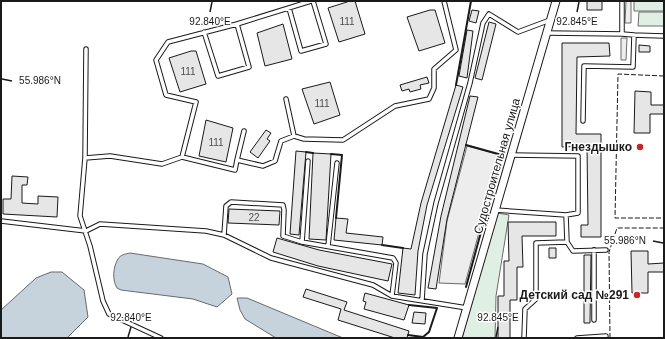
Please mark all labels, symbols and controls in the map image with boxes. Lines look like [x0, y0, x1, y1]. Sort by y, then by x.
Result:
text: 92.840°E [189, 16, 231, 27]
house number: 111 [339, 16, 355, 27]
text: 92.845°E [556, 16, 598, 27]
house number: 111 [180, 66, 196, 77]
text: 55.986°N [19, 75, 61, 86]
street label: Судостроительная улица [471, 96, 523, 235]
house number: 111 [314, 98, 330, 109]
house number: 111 [208, 137, 224, 148]
place label: Гнездышко [565, 140, 632, 154]
marker: Гнездышко [635, 142, 645, 152]
house number: 22 [248, 212, 260, 223]
text: 55.986°N [604, 235, 646, 246]
place label: Детский сад №291 [519, 288, 629, 302]
marker: Детский сад №291 [632, 290, 642, 300]
text: 92.840°E [110, 312, 152, 323]
text: 92.845°E [477, 312, 519, 323]

